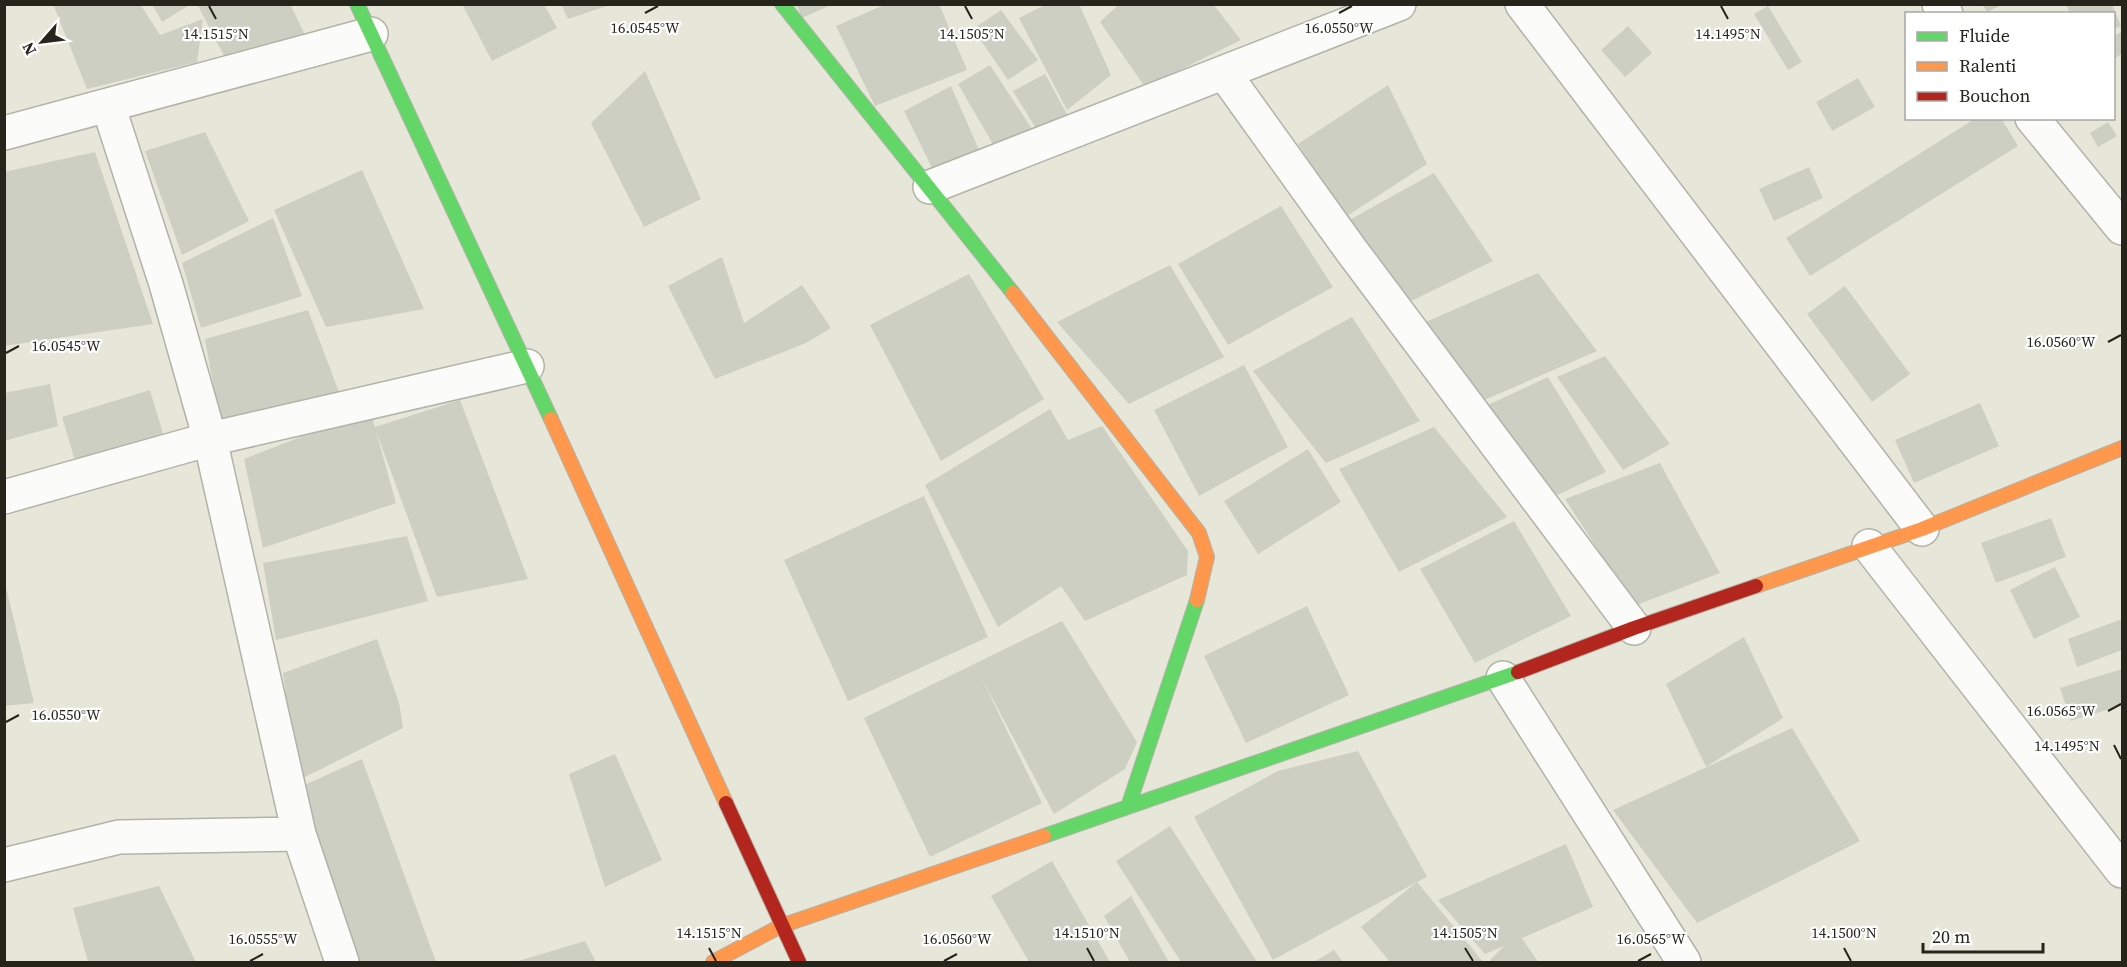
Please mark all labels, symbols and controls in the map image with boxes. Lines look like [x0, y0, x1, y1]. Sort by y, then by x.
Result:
north arrow [12, 12, 72, 72]
legend [1905, 12, 2115, 120]
text: 16.0545°W [611, 17, 680, 38]
text: 16.0550°W [1305, 17, 1374, 38]
text: 14.1515°N [183, 23, 249, 44]
text: 14.1505°N [939, 23, 1005, 44]
text: 14.1495°N [1695, 23, 1761, 44]
text: Fluide [1959, 23, 2010, 48]
text: N [16, 38, 41, 59]
text: Ralenti [1959, 53, 2016, 78]
text: Bouchon [1959, 83, 2031, 108]
text: 16.0560°W [2027, 331, 2096, 352]
text: 16.0545°W [32, 335, 101, 356]
text: 16.0565°W [2027, 700, 2096, 721]
text: 16.0550°W [32, 704, 101, 725]
text: 14.1495°N [2034, 735, 2100, 756]
scale bar [1923, 916, 2043, 954]
text: 14.1515°N [676, 922, 742, 943]
text: 14.1510°N [1054, 922, 1120, 943]
text: 14.1505°N [1432, 922, 1498, 943]
text: 14.1500°N [1811, 922, 1877, 943]
text: 20 m [1932, 924, 1970, 949]
text: 16.0555°W [229, 928, 298, 949]
text: 16.0560°W [923, 928, 992, 949]
text: 16.0565°W [1617, 928, 1686, 949]

